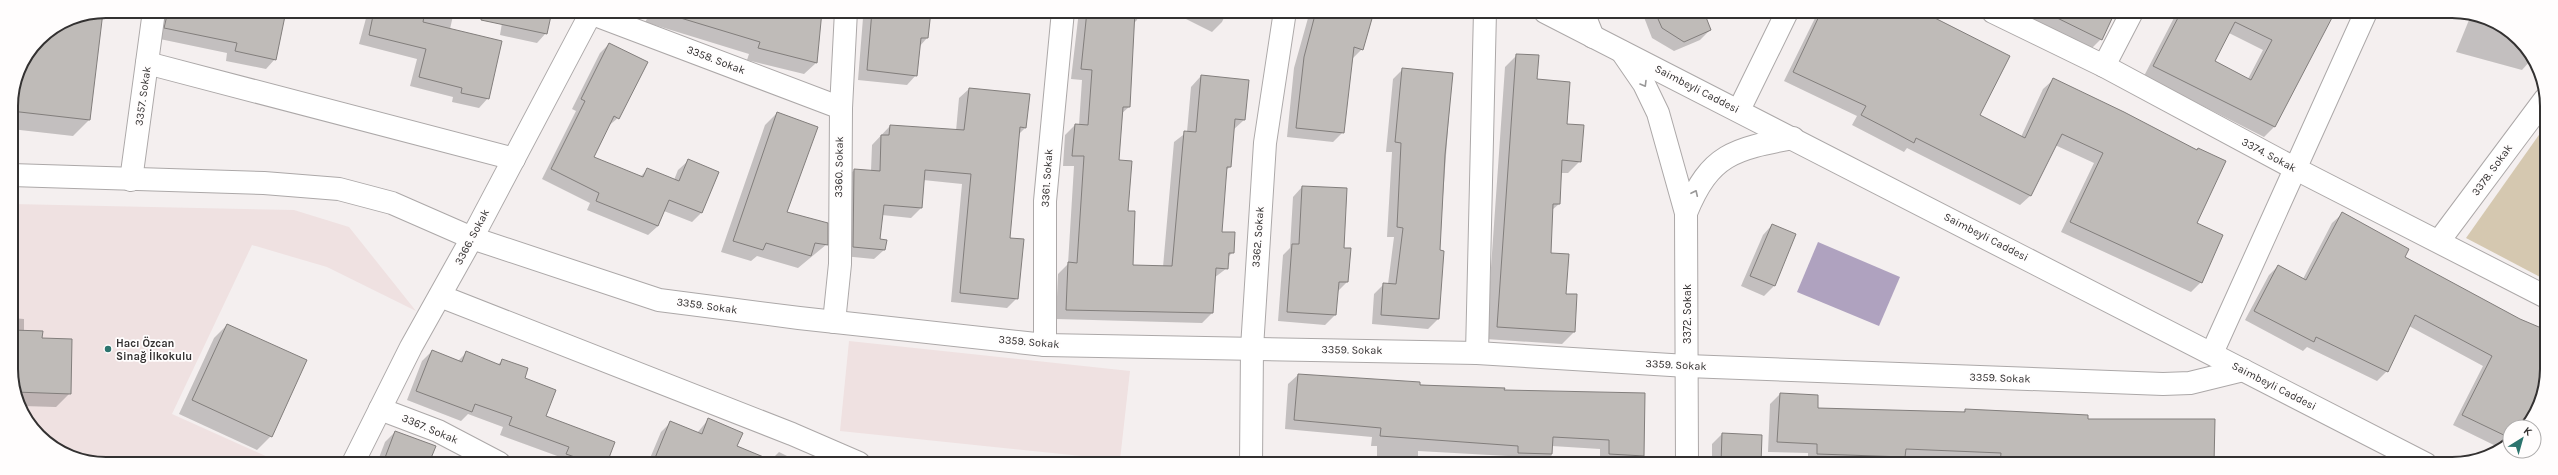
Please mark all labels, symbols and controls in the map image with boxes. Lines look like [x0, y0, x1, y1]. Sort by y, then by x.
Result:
street label: 3358. Sokak [685, 43, 747, 77]
street label: Saimbeyli Caddesi [1653, 62, 1741, 116]
street label: 3357. Sokak [132, 65, 154, 127]
one-way arrow [1639, 80, 1646, 87]
street label: 3374. Sokak [2239, 135, 2299, 175]
street label: 3360. Sokak [832, 136, 846, 198]
street label: 3378. Sokak [2469, 142, 2515, 198]
street label: 3361. Sokak [1038, 148, 1056, 208]
one-way arrow [1690, 190, 1698, 197]
street label: 3362. Sokak [1249, 206, 1267, 268]
street label: 3366. Sokak [452, 207, 492, 267]
street label: Saimbeyli Caddesi [1942, 210, 2030, 264]
street label: 3372. Sokak [1681, 284, 1694, 344]
street label: 3359. Sokak [676, 295, 738, 317]
street label: 3359. Sokak [998, 333, 1060, 351]
place label: Hacı Özcan Sinağ İlkokulu [116, 336, 192, 363]
street label: 3359. Sokak [1321, 343, 1383, 357]
marker: Hacı Özcan Sinağ İlkokulu [103, 344, 113, 354]
street label: 3359. Sokak [1645, 357, 1707, 373]
street label: Saimbeyli Caddesi [2230, 359, 2318, 413]
street label: 3359. Sokak [1969, 370, 2031, 386]
street label: 3367. Sokak [400, 411, 460, 447]
north arrow [2502, 419, 2542, 459]
text: K [2521, 424, 2535, 439]

